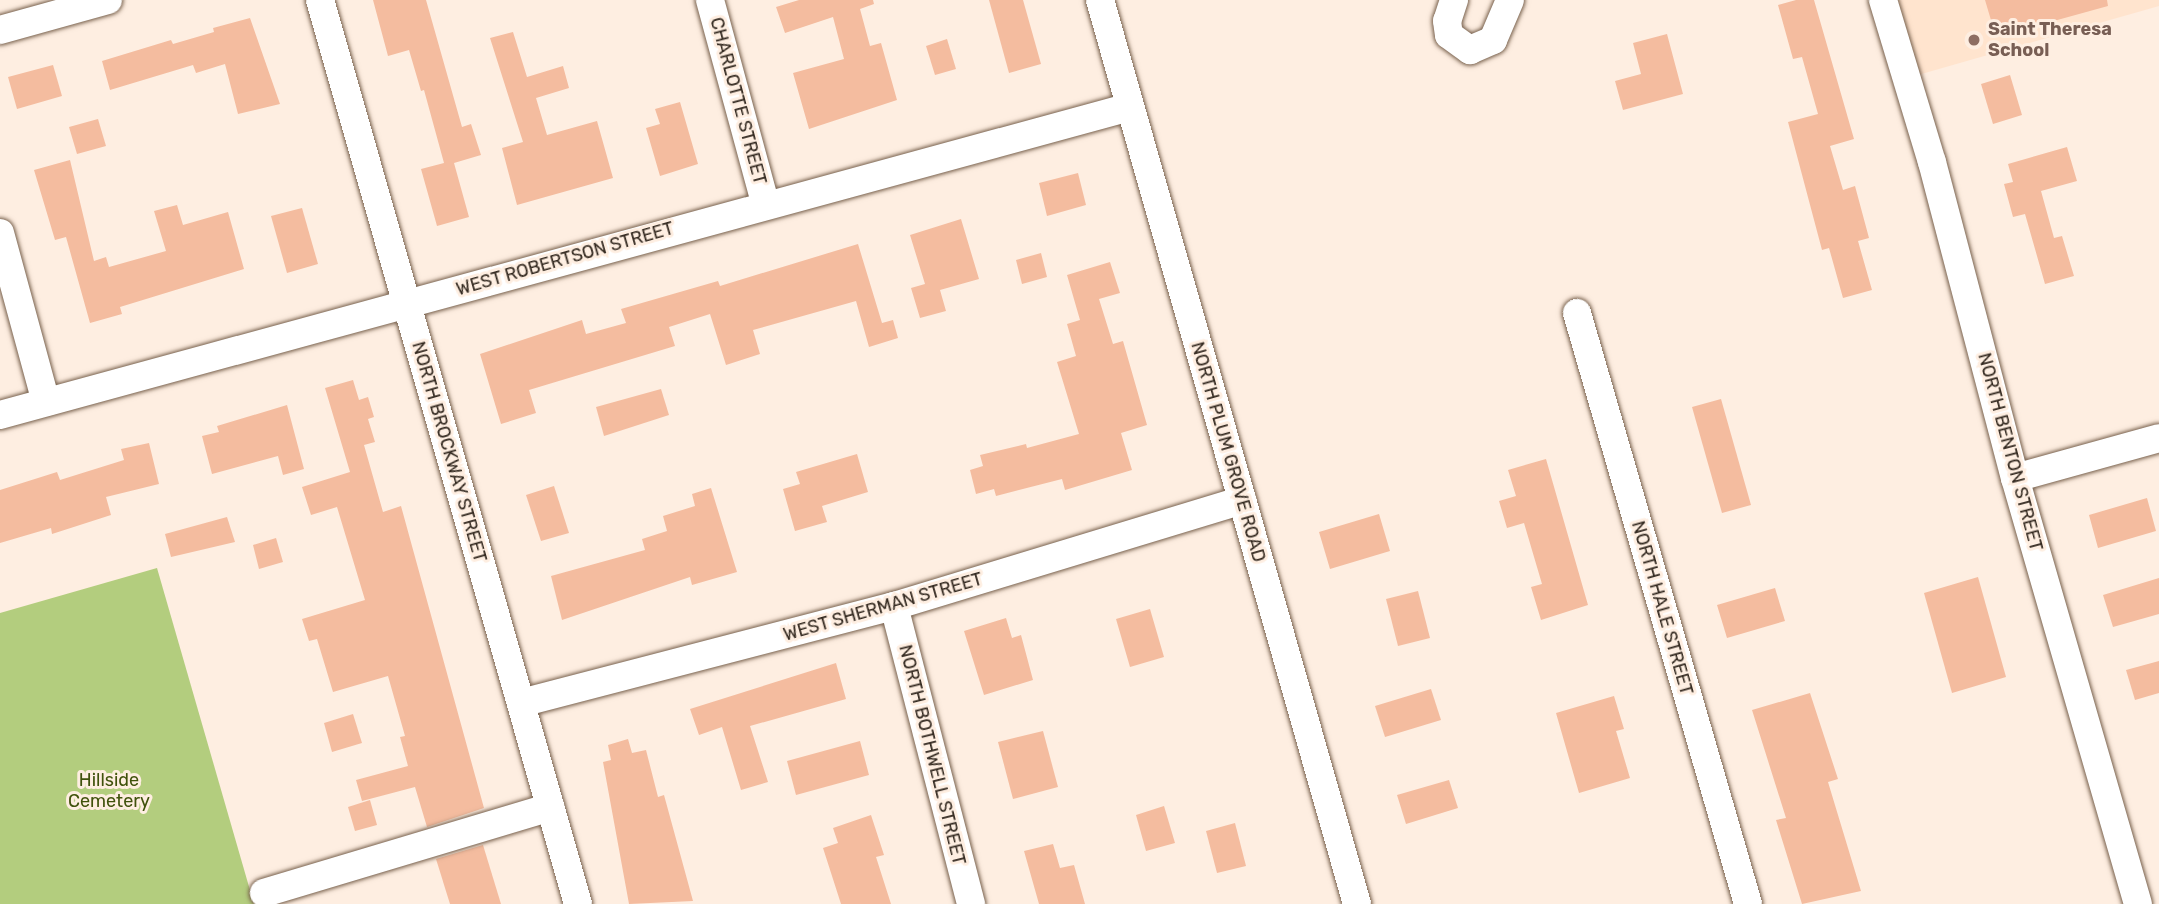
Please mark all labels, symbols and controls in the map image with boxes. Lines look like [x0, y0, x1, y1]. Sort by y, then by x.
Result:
street label: CHARLOTTE STREET [705, 15, 771, 187]
place label: Saint Theresa School [1988, 19, 2112, 61]
marker: Saint Theresa School [1966, 32, 1982, 48]
street label: WEST ROBERTSON STREET [453, 217, 677, 301]
street label: NORTH BROCKWAY STREET [407, 339, 491, 565]
street label: NORTH PLUM GROVE ROAD [1186, 339, 1270, 565]
street label: NORTH BENTON STREET [1973, 351, 2047, 553]
street label: NORTH HALE STREET [1627, 519, 1697, 697]
street label: WEST SHERMAN STREET [781, 568, 985, 646]
street label: NORTH BOTHWELL STREET [894, 642, 970, 868]
park label: Hillside Cemetery [68, 770, 150, 812]

